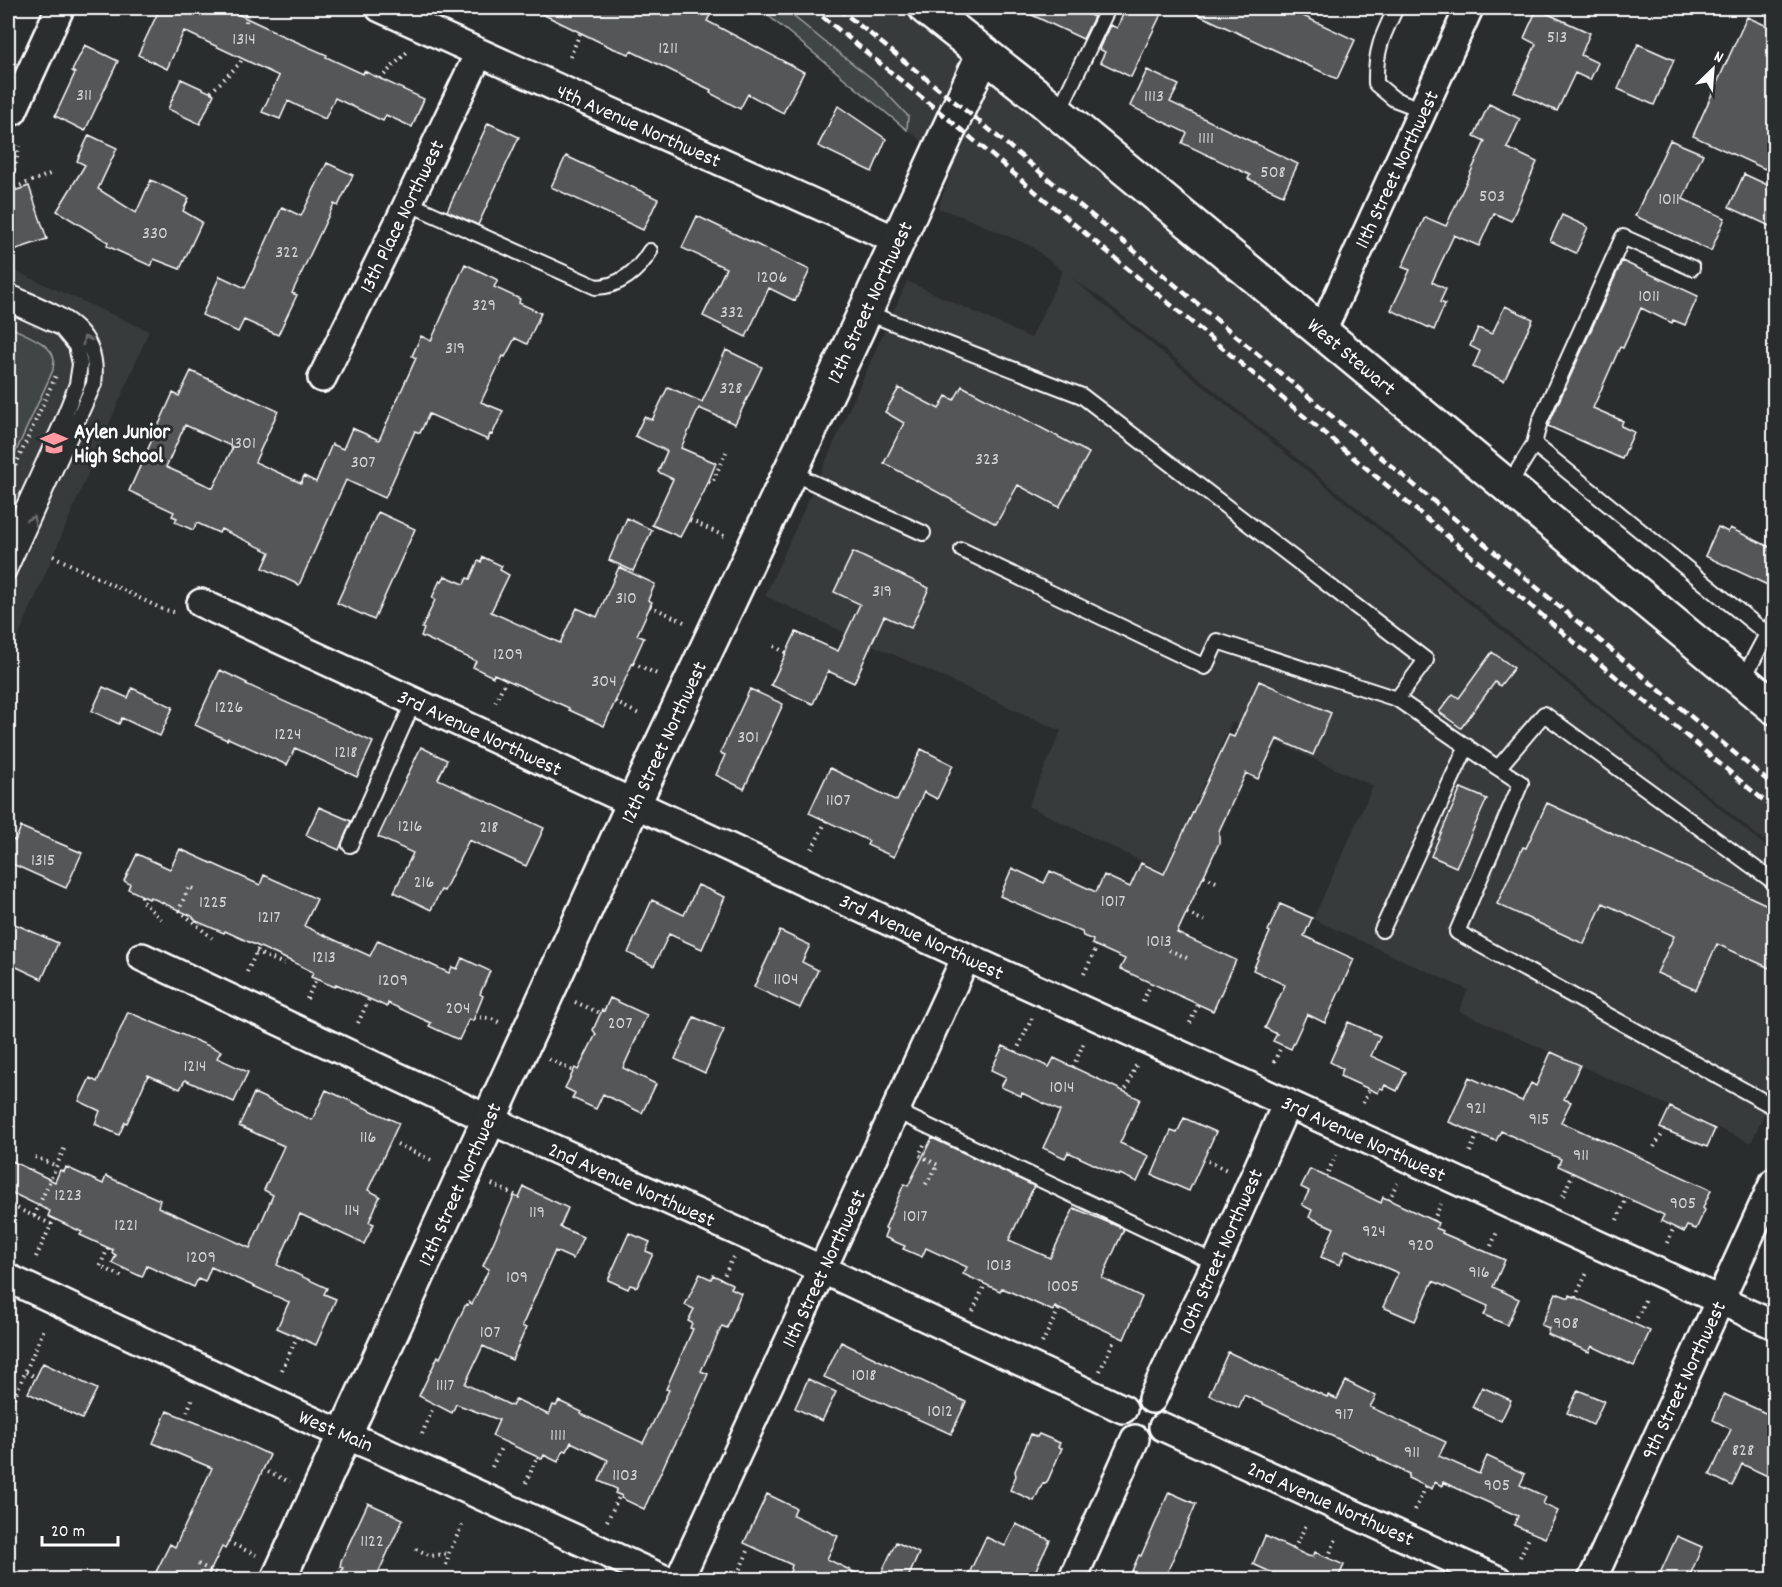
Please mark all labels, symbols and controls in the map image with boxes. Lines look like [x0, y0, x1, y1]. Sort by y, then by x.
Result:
house number: 513 [1547, 26, 1567, 51]
house number: 1314 [232, 28, 256, 53]
house number: 1211 [658, 37, 678, 62]
north arrow [1683, 39, 1743, 99]
text: N [1710, 46, 1727, 70]
street label: 4th Avenue Northwest [551, 78, 725, 178]
house number: 311 [76, 84, 92, 109]
house number: 1113 [1144, 85, 1164, 110]
street label: 11th Street Northwest [1349, 86, 1449, 254]
house number: 1111 [1198, 127, 1214, 152]
street label: 13th Place Northwest [354, 135, 454, 299]
house number: 508 [1260, 161, 1286, 186]
house number: 503 [1479, 185, 1505, 210]
house number: 1011 [1658, 188, 1680, 213]
street label: 12th Street Northwest [821, 217, 923, 389]
house number: 330 [142, 222, 168, 247]
house number: 322 [275, 241, 299, 266]
house number: 1206 [757, 266, 787, 291]
house number: 1011 [1638, 285, 1660, 310]
house number: 329 [472, 294, 496, 319]
house number: 332 [720, 301, 744, 326]
street label: West Stewart [1299, 312, 1401, 405]
one-way arrow [82, 336, 93, 346]
house number: 319 [445, 337, 465, 362]
house number: 328 [719, 377, 743, 402]
place label: Aylen Junior High School [74, 419, 171, 473]
school or university icon: Aylen Junior High School [39, 428, 69, 458]
house number: 1301 [230, 432, 256, 457]
house number: 323 [975, 448, 999, 473]
house number: 307 [351, 451, 375, 476]
one-way arrow [25, 515, 37, 526]
house number: 319 [872, 580, 892, 605]
house number: 310 [615, 587, 637, 612]
house number: 1209 [493, 643, 523, 668]
street label: 12th Street Northwest [615, 657, 717, 829]
house number: 304 [591, 670, 617, 695]
street label: 3rd Avenue Northwest [392, 683, 566, 786]
house number: 1226 [215, 696, 243, 721]
house number: 1224 [274, 723, 302, 748]
house number: 301 [737, 726, 759, 751]
house number: 1218 [335, 741, 357, 766]
house number: 1107 [826, 789, 850, 814]
house number: 1216 [398, 815, 422, 840]
house number: 218 [479, 816, 499, 841]
house number: 1315 [31, 849, 55, 874]
house number: 216 [414, 871, 434, 896]
street label: 3rd Avenue Northwest [834, 887, 1008, 990]
house number: 1017 [1101, 890, 1125, 915]
house number: 1225 [199, 891, 227, 916]
house number: 1217 [258, 906, 280, 931]
house number: 1013 [1146, 930, 1172, 955]
house number: 1213 [312, 946, 336, 971]
house number: 1104 [773, 968, 799, 993]
house number: 1209 [378, 969, 408, 994]
house number: 204 [445, 997, 471, 1022]
house number: 207 [608, 1012, 632, 1037]
house number: 1214 [183, 1055, 207, 1080]
house number: 1014 [1049, 1076, 1075, 1101]
street label: 3rd Avenue Northwest [1276, 1089, 1450, 1192]
house number: 921 [1466, 1097, 1486, 1122]
street label: 12th Street Northwest [412, 1098, 511, 1272]
house number: 915 [1529, 1108, 1549, 1133]
house number: 116 [360, 1126, 376, 1151]
street label: 2nd Avenue Northwest [542, 1136, 719, 1237]
house number: 911 [1573, 1144, 1589, 1169]
street label: 10th Street Northwest [1173, 1164, 1273, 1340]
house number: 1223 [54, 1184, 82, 1209]
street label: 11th Street Northwest [776, 1185, 876, 1353]
house number: 905 [1670, 1192, 1696, 1217]
house number: 114 [344, 1199, 360, 1224]
house number: 119 [529, 1201, 545, 1226]
house number: 1017 [903, 1205, 927, 1230]
house number: 1221 [114, 1214, 138, 1239]
house number: 924 [1362, 1220, 1386, 1245]
house number: 920 [1408, 1234, 1434, 1259]
house number: 1209 [186, 1246, 216, 1271]
house number: 1013 [986, 1254, 1012, 1279]
house number: 916 [1468, 1261, 1490, 1286]
house number: 109 [506, 1266, 528, 1291]
house number: 1005 [1047, 1275, 1079, 1300]
street label: 9th Street Northwest [1636, 1297, 1736, 1465]
house number: 908 [1553, 1312, 1579, 1337]
house number: 107 [480, 1321, 500, 1346]
house number: 1018 [852, 1364, 876, 1389]
house number: 1117 [436, 1374, 454, 1399]
house number: 1012 [927, 1400, 953, 1425]
house number: 917 [1334, 1403, 1354, 1428]
street label: West Main [293, 1404, 377, 1462]
house number: 1111 [550, 1424, 566, 1449]
house number: 828 [1732, 1439, 1754, 1464]
house number: 911 [1404, 1441, 1420, 1466]
street label: 2nd Avenue Northwest [1241, 1455, 1418, 1556]
house number: 1103 [612, 1464, 638, 1489]
house number: 905 [1484, 1474, 1510, 1499]
scale bar [42, 1509, 118, 1547]
text: 20 m [51, 1520, 85, 1545]
house number: 1122 [360, 1530, 384, 1555]

